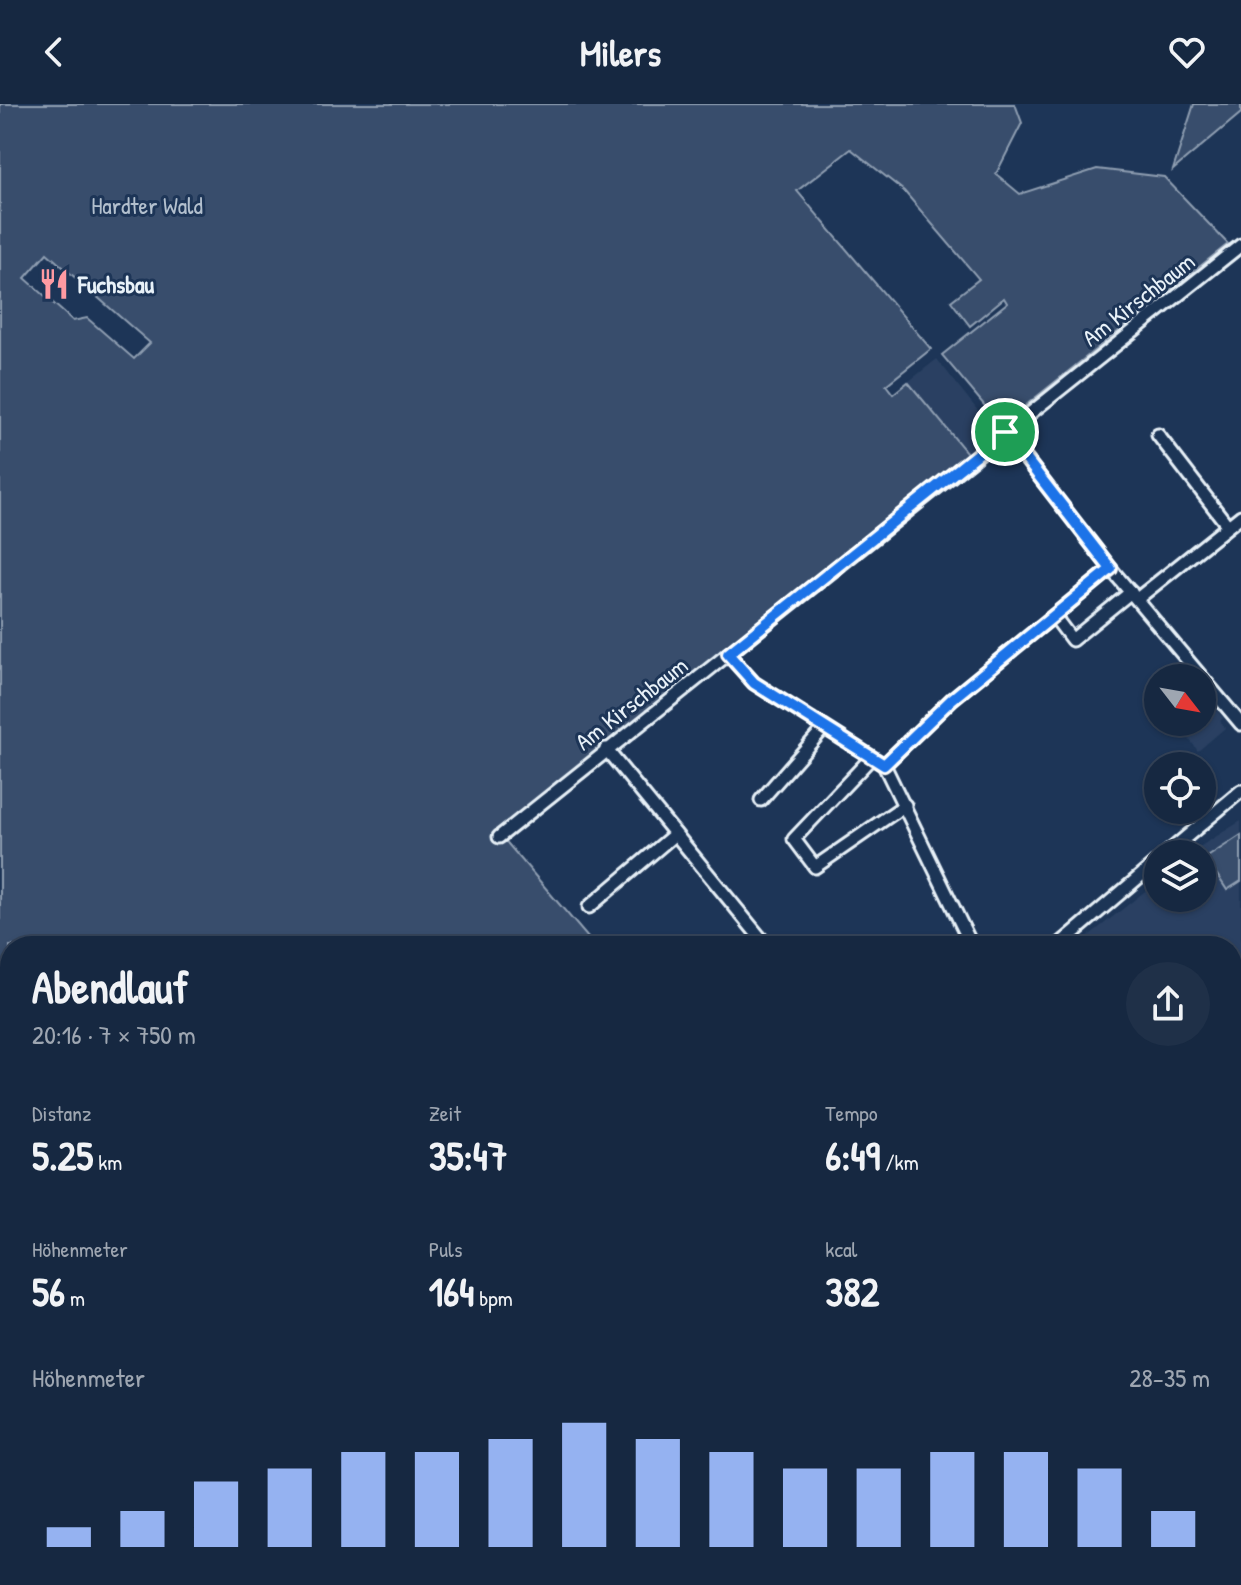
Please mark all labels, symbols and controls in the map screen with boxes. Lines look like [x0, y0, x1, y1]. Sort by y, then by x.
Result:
text: Milers [580, 28, 661, 77]
icon: back [32, 30, 76, 74]
icon: heart [1165, 30, 1209, 74]
park label: Hardter Wald [91, 189, 203, 221]
street label: Am Kirschbaum [1075, 245, 1201, 353]
restaurant icon: Fuchsbau [37, 267, 71, 301]
place label: Fuchsbau [77, 268, 155, 300]
pin [971, 398, 1039, 466]
icon: arrive [983, 410, 1027, 454]
street label: Am Kirschbaum [568, 649, 694, 757]
north arrow [1144, 664, 1216, 736]
map controls [1144, 664, 1216, 912]
button: locate [1144, 752, 1216, 824]
button: layers [1144, 840, 1216, 912]
text: Abendlauf [32, 957, 189, 1017]
button: share [1126, 962, 1210, 1046]
text: 20:16 · 7 × 750 m [32, 1017, 196, 1052]
text: Distanz [32, 1098, 91, 1128]
text: Zeit [429, 1098, 461, 1128]
text: Tempo [825, 1098, 878, 1128]
text: 5.25 [32, 1128, 93, 1182]
text: 35:47 [429, 1128, 508, 1182]
text: 6:49 [825, 1128, 880, 1182]
text: km [93, 1147, 122, 1177]
text: /km [880, 1147, 919, 1177]
text: Höhenmeter [32, 1234, 128, 1264]
text: Puls [429, 1234, 462, 1264]
text: kcal [825, 1234, 857, 1264]
text: 56 [32, 1264, 65, 1318]
text: 164 [429, 1264, 474, 1318]
text: 382 [825, 1264, 879, 1318]
text: m [65, 1283, 85, 1313]
text: bpm [474, 1283, 513, 1313]
text: Höhenmeter [32, 1360, 145, 1395]
text: 28–35 m [1129, 1360, 1210, 1395]

